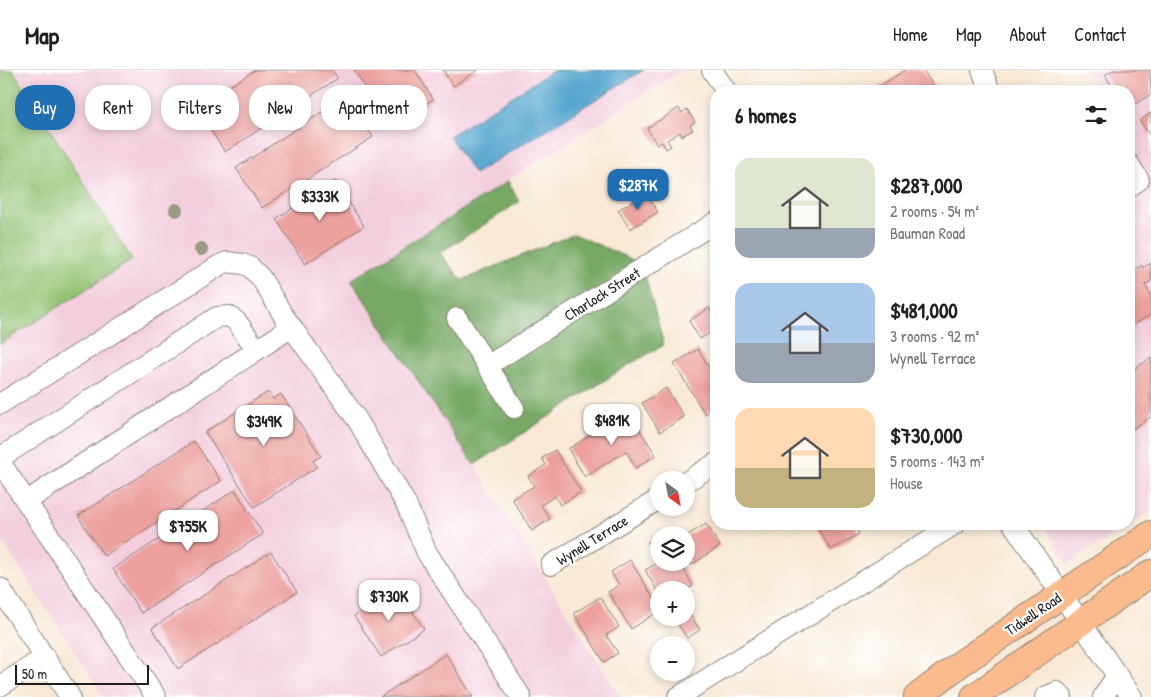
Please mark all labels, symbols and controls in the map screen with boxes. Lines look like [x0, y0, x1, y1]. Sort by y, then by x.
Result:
text: Map [25, 19, 59, 51]
text: Home [893, 22, 928, 47]
text: Map [956, 22, 981, 47]
text: About [1009, 22, 1046, 47]
text: Contact [1074, 22, 1126, 47]
chip: Buy [15, 85, 75, 130]
chip: Rent [85, 85, 151, 130]
chip: Filters [161, 85, 239, 130]
chip: New [249, 85, 311, 130]
chip: Apartment [321, 85, 427, 130]
text: 6 homes [735, 101, 796, 130]
icon: filters [1082, 101, 1110, 129]
pin: $287K [603, 168, 673, 211]
text: $287,000 [890, 171, 962, 200]
text: $287K [619, 174, 657, 196]
icon: home [775, 178, 835, 238]
pin: $333K [285, 180, 355, 222]
text: $333K [301, 185, 339, 207]
text: 2 rooms · 54 m² [890, 200, 979, 222]
text: Bauman Road [890, 222, 965, 244]
street label: Charlock Street [560, 262, 645, 326]
text: $481,000 [890, 296, 958, 325]
icon: home [775, 303, 835, 363]
text: 3 rooms · 92 m² [890, 325, 979, 347]
text: Wynell Terrace [890, 347, 976, 369]
pin: $349K [229, 404, 299, 447]
pin: $481K [577, 404, 647, 446]
text: $481K [594, 409, 630, 431]
text: $349K [246, 410, 282, 432]
text: $730,000 [890, 421, 962, 450]
icon: home [775, 428, 835, 488]
text: 5 rooms · 143 m² [890, 450, 984, 472]
north arrow [650, 471, 695, 516]
map controls [650, 471, 695, 681]
text: House [890, 472, 923, 494]
pin: $755K [153, 510, 223, 552]
street label: Wynell Terrace [552, 510, 632, 570]
text: $755K [169, 515, 207, 537]
button: layers [650, 526, 695, 571]
pin: $730K [354, 580, 424, 622]
button: + [650, 581, 695, 626]
text: $730K [370, 585, 408, 607]
street label: Tidwell Road [1001, 587, 1065, 641]
button: − [650, 636, 695, 681]
scale bar [15, 662, 149, 685]
text: 50 m [22, 664, 47, 683]

